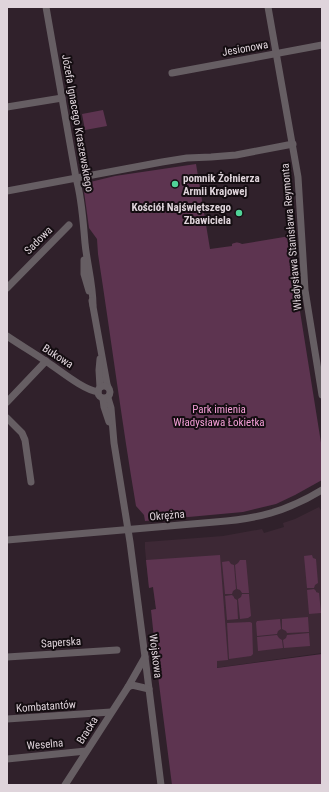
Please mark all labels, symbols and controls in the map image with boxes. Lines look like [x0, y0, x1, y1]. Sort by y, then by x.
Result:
street label: Jesionowa [221, 38, 269, 59]
street label: Józefa Ignacego Kraszewskiego [59, 53, 96, 193]
street label: Władysława Stanisława Reymonta [279, 163, 304, 311]
place label: pomnik Żołnierza Armii Krajowej [183, 171, 260, 198]
marker: pomnik Żołnierza Armii Krajowej [170, 179, 180, 189]
place label: Kościół Najświętszego Zbawiciela [131, 201, 232, 227]
marker: Kościół Najświętszego Zbawiciela [234, 208, 244, 218]
street label: Sadowa [22, 224, 55, 257]
street label: Bukowa [40, 342, 76, 371]
park label: Park imienia Władysława Łokietka [173, 403, 265, 429]
street label: Okrężna [149, 507, 185, 524]
street label: Wojskowa [146, 633, 165, 679]
street label: Saperska [41, 635, 82, 650]
street label: Kombatantów [16, 698, 76, 715]
street label: Bracka [74, 714, 101, 746]
street label: Weselna [26, 736, 64, 753]

